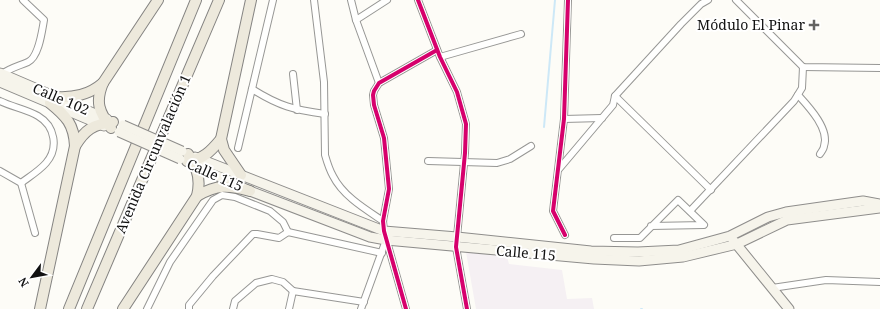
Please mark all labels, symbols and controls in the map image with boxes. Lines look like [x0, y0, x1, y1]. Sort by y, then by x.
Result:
place label: Módulo El Pinar [697, 15, 805, 34]
marker: Módulo El Pinar [808, 19, 820, 31]
street label: Avenida Circunvalación 1 [110, 71, 195, 236]
street label: Calle 102 [30, 78, 92, 119]
street label: Calle 115 [184, 154, 246, 195]
street label: Calle 115 [495, 240, 557, 265]
north arrow [12, 257, 52, 297]
text: N [14, 275, 32, 290]

